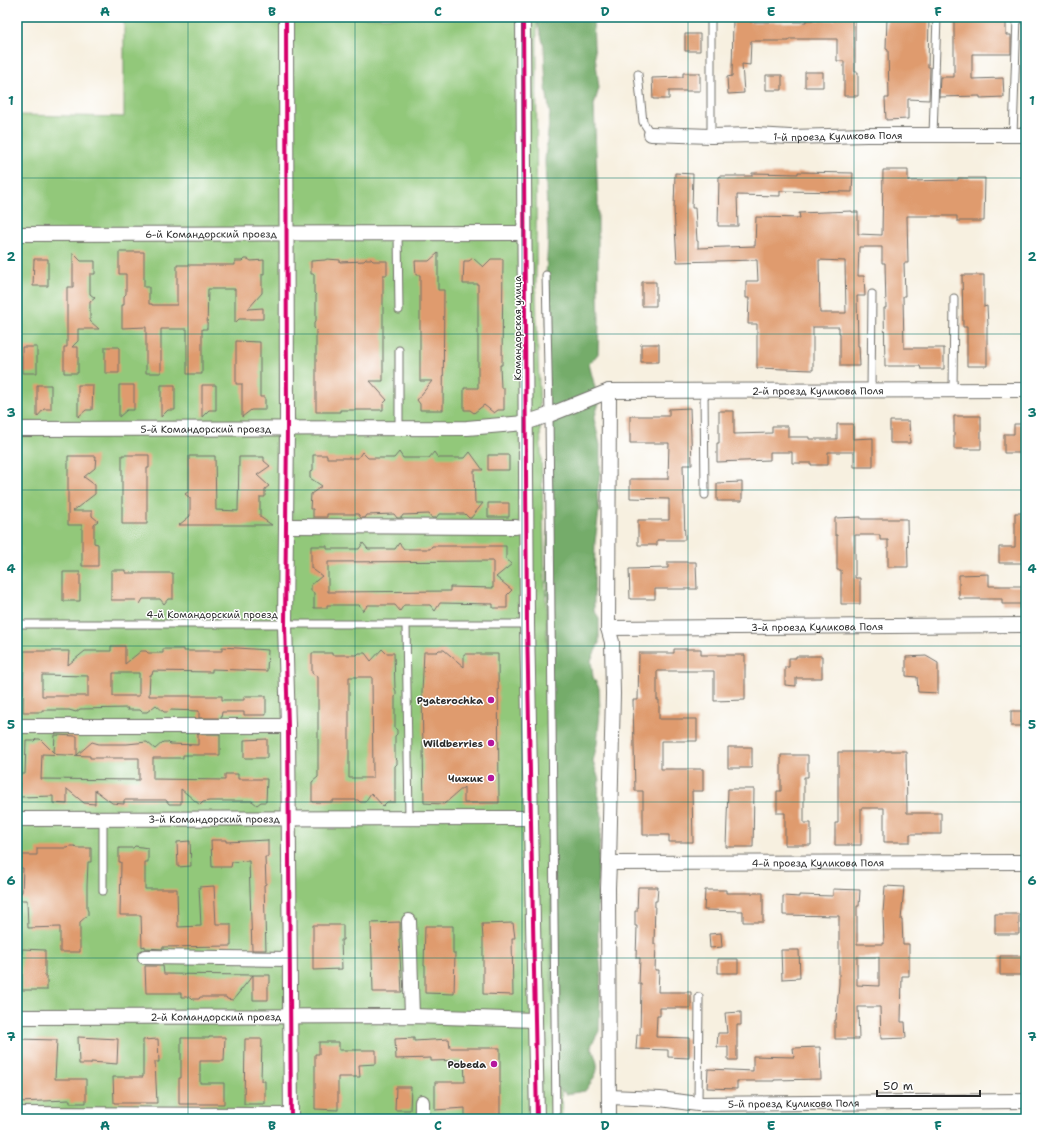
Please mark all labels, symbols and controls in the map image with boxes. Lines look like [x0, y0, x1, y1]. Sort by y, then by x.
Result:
text: A [100, 3, 110, 20]
text: B [268, 3, 276, 20]
text: C [434, 3, 442, 20]
text: D [600, 3, 610, 20]
text: E [767, 3, 776, 20]
text: F [934, 3, 942, 20]
text: 1 [8, 92, 14, 109]
text: 1 [1029, 92, 1035, 109]
street label: 1-й проезд Куликова Поля [773, 128, 902, 144]
street label: 6-й Командорский проезд [145, 227, 277, 240]
text: 2 [6, 248, 16, 265]
text: 2 [1027, 248, 1037, 265]
street label: Командорская улица [511, 275, 524, 381]
street label: 2-й проезд Куликова Поля [752, 384, 884, 397]
text: 3 [6, 404, 16, 421]
text: 3 [1027, 404, 1037, 421]
street label: 5-й Командорский проезд [141, 422, 272, 435]
text: 4 [6, 560, 16, 577]
text: 4 [1027, 560, 1037, 577]
street label: 4-й Командорский проезд [146, 608, 278, 621]
street label: 3-й проезд Куликова Поля [751, 620, 883, 633]
place label: Pyaterochka [417, 694, 483, 707]
marker: Pyaterochka [486, 695, 496, 705]
text: 5 [7, 716, 15, 733]
text: 5 [1028, 716, 1036, 733]
place label: Wildberries [423, 737, 483, 750]
marker: Wildberries [486, 738, 496, 748]
place label: Чижик [448, 772, 484, 785]
marker: Чижик [486, 773, 496, 783]
street label: 3-й Командорский проезд [148, 812, 280, 825]
street label: 4-й проезд Куликова Поля [752, 856, 884, 869]
text: 6 [6, 872, 16, 889]
text: 6 [1027, 872, 1037, 889]
street label: 2-й Командорский проезд [151, 1010, 282, 1023]
text: 7 [6, 1028, 16, 1045]
text: 7 [1027, 1028, 1037, 1045]
place label: Pobeda [448, 1058, 486, 1071]
marker: Pobeda [489, 1059, 499, 1069]
scale bar [877, 1072, 980, 1098]
text: 50 m [883, 1078, 913, 1094]
street label: 5-й проезд Куликова Поля [728, 1096, 859, 1110]
text: A [100, 1117, 110, 1134]
text: B [268, 1117, 276, 1134]
text: C [434, 1117, 442, 1134]
text: D [600, 1117, 610, 1134]
text: E [767, 1117, 776, 1134]
text: F [934, 1117, 942, 1134]

